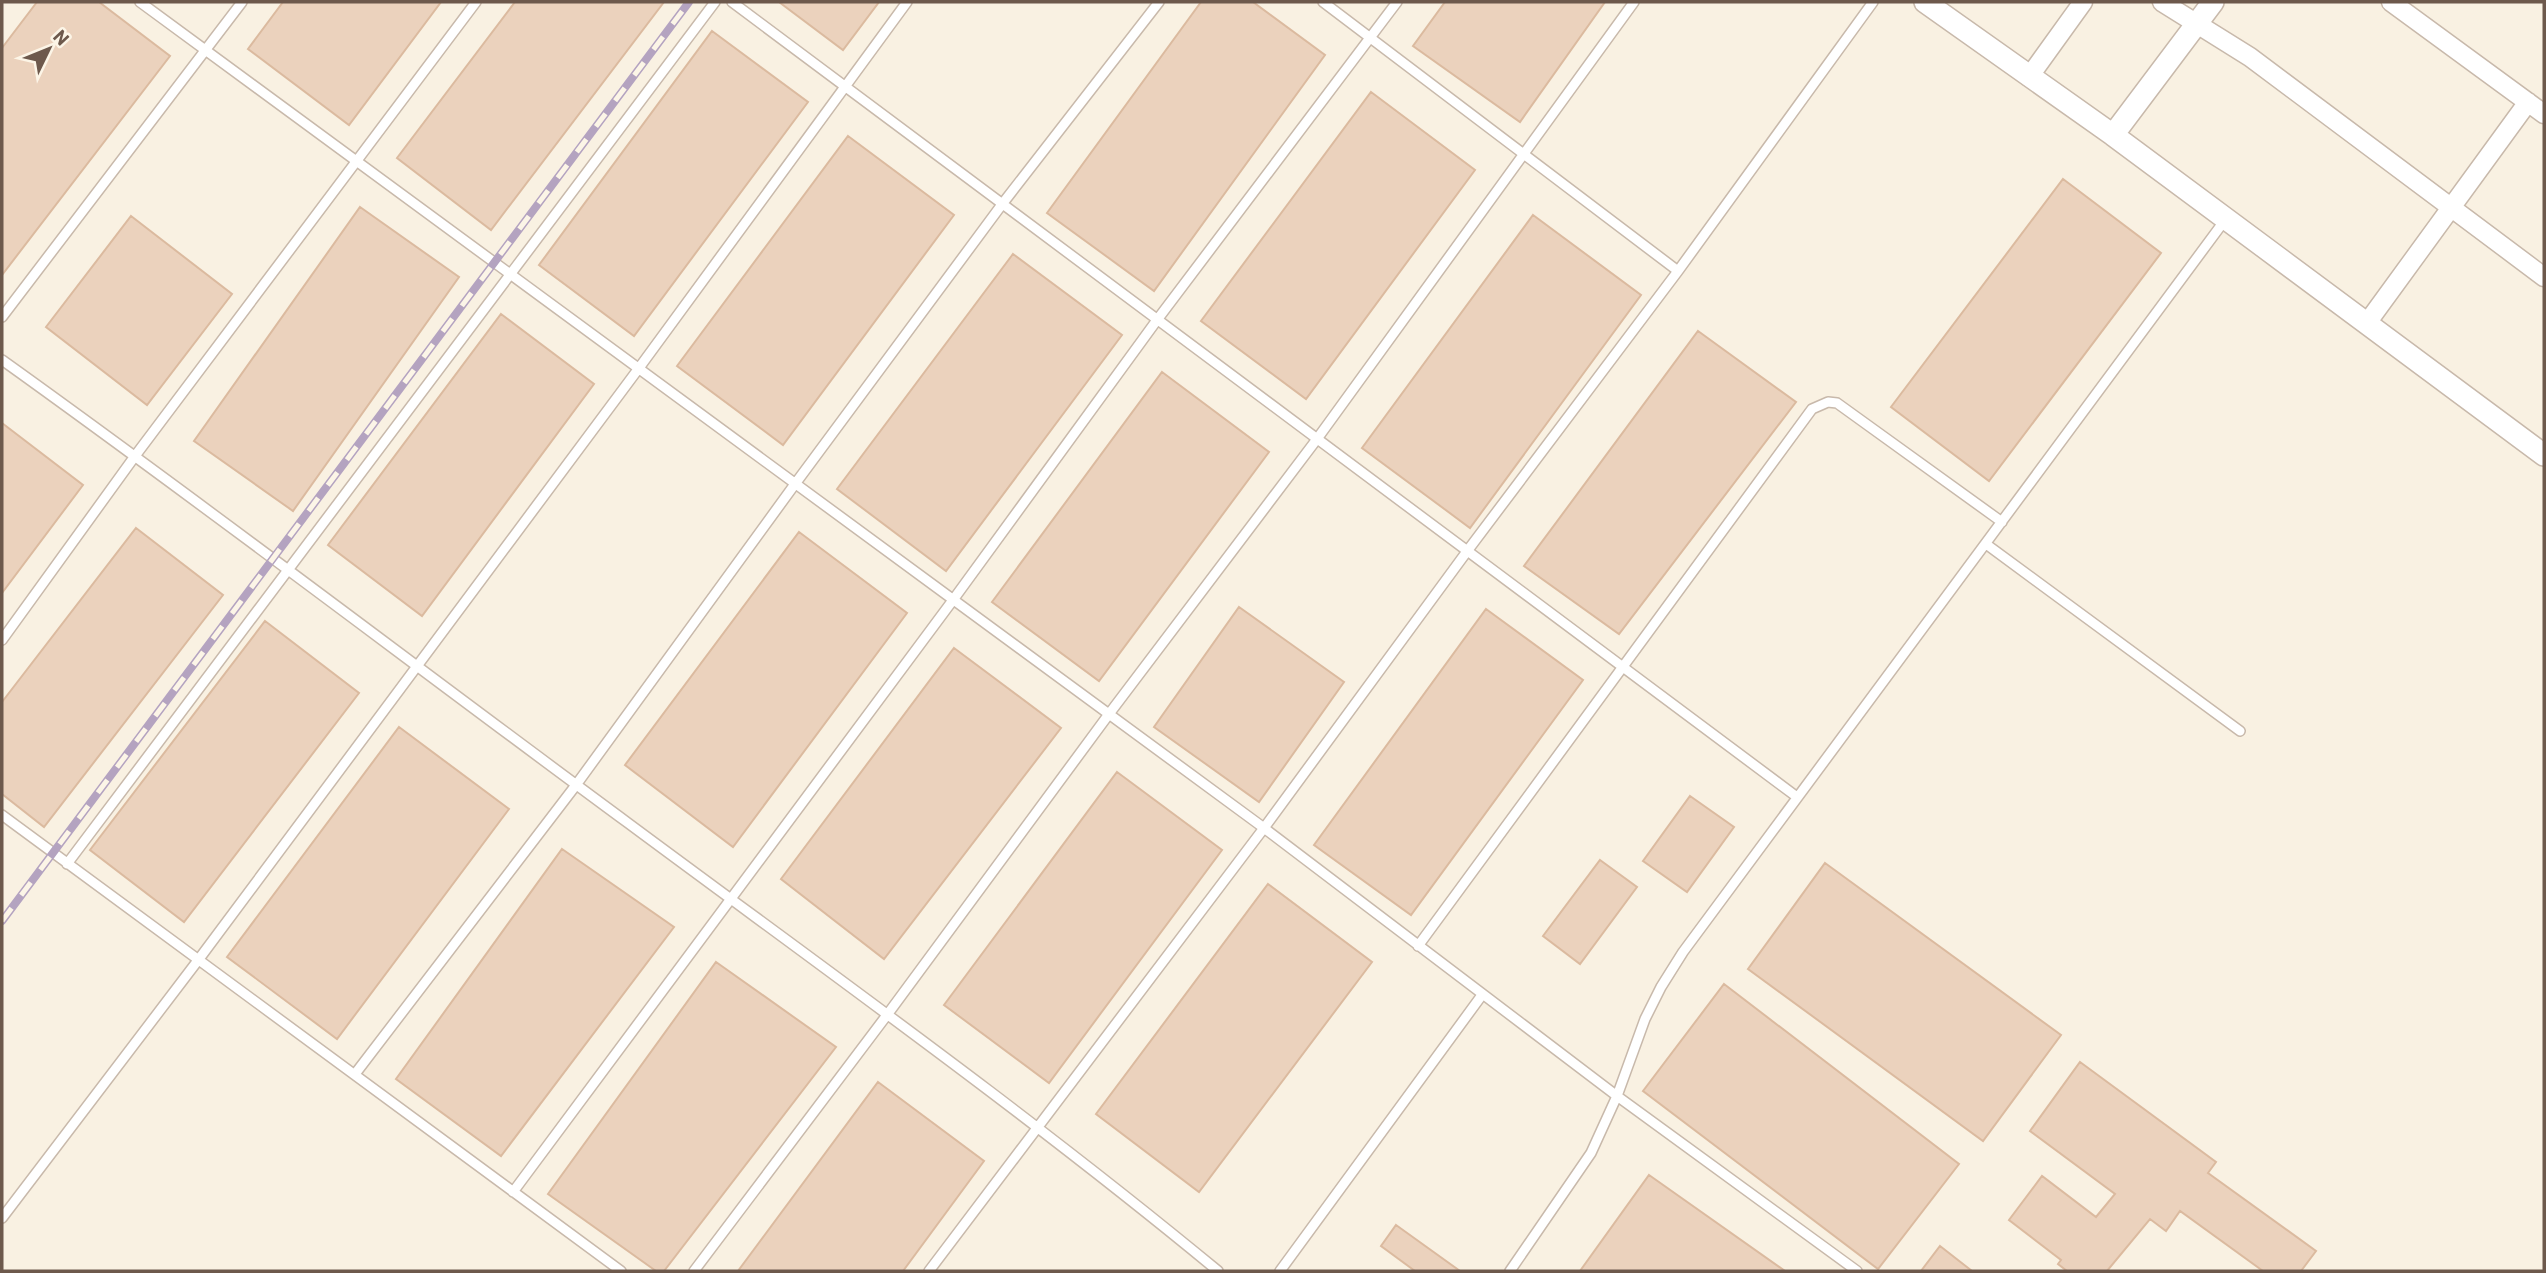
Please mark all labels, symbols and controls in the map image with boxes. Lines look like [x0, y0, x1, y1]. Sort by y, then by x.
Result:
north arrow [14, 14, 84, 84]
text: N [49, 25, 75, 50]

